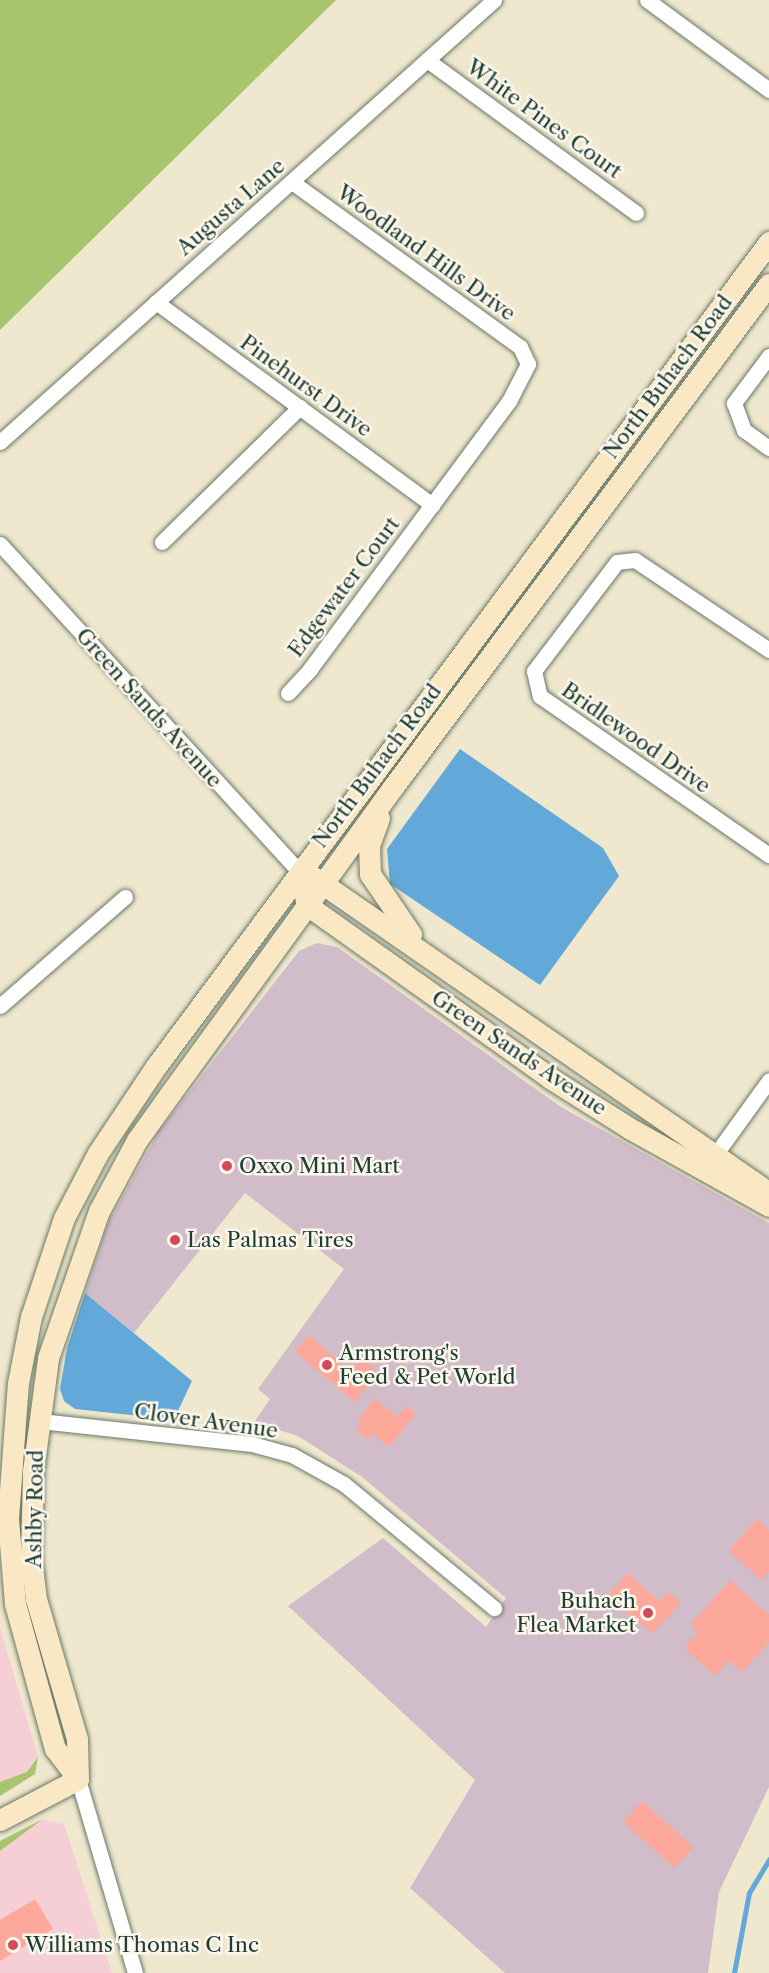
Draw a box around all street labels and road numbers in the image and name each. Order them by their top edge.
street label: White Pines Court [461,54,627,184]
street label: Augusta Lane [172,153,290,261]
street label: Woodland Hills Drive [332,180,520,326]
street label: North Buhach Road [598,290,738,464]
street label: Pinehurst Drive [235,330,377,442]
street label: Edgewater Court [283,512,405,662]
street label: Green Sands Avenue [71,623,227,793]
street label: Bridlewood Drive [557,677,715,799]
street label: North Buhach Road [307,679,447,853]
street label: Green Sands Avenue [426,985,612,1121]
street label: Clover Avenue [132,1398,280,1444]
street label: Ashby Road [21,1449,49,1569]

